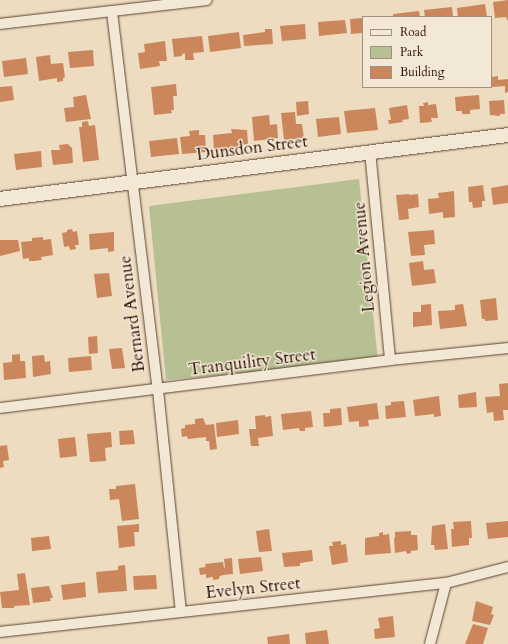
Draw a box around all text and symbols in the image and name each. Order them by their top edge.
legend [362,16,492,88]
text: Road [400,24,426,40]
text: Park [400,44,423,60]
text: Building [400,64,444,80]
street label: Dunsdon Street [195,131,309,165]
street label: Legion Avenue [349,201,379,313]
street label: Bernard Avenue [115,254,149,374]
street label: Tranquility Street [187,344,317,380]
street label: Evelyn Street [205,573,301,603]

